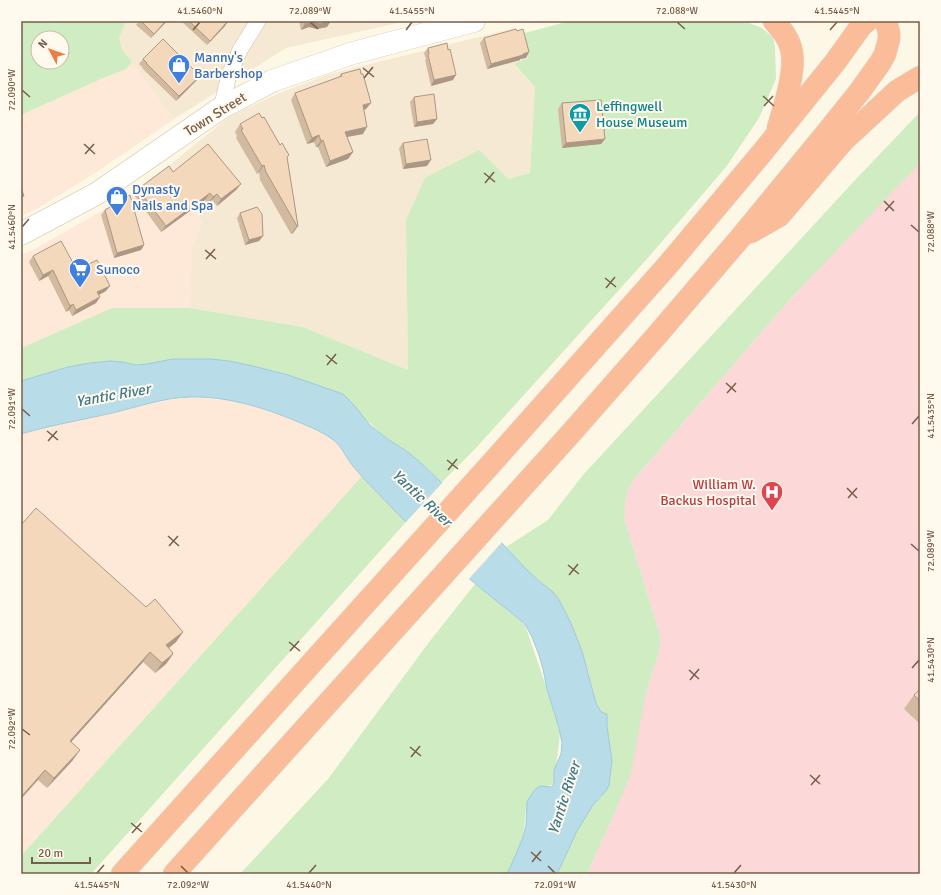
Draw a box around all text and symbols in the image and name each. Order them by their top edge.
text: 41.5460°N [177,5,223,17]
text: 72.089°W [289,5,331,17]
text: 41.5455°N [389,5,435,17]
text: 72.088°W [656,5,698,17]
text: 41.5445°N [814,5,860,17]
north arrow [30,30,70,70]
text: N [35,37,50,51]
place label: Manny's Barbershop [194,49,263,82]
shop icon: Manny's Barbershop [166,52,192,85]
text: 72.090°W [6,69,18,111]
street label: Town Street [181,89,250,140]
place label: Leffingwell House Museum [596,98,688,131]
museum icon: Leffingwell House Museum [567,101,593,134]
place label: Dynasty Nails and Spa [132,181,213,214]
shop icon: Dynasty Nails and Spa [104,184,130,217]
text: 41.5460°N [6,204,18,250]
text: 72.088°W [925,211,937,253]
supermarket icon: Sunoco [67,256,93,289]
place label: Sunoco [96,261,140,278]
water label: Yantic River [74,379,154,410]
text: 72.091°W [6,388,18,430]
text: 41.5435°N [925,393,937,439]
water label: Yantic River [388,466,457,532]
place label: William W. Backus Hospital [660,476,756,509]
hospital icon: William W. Backus Hospital [759,479,785,512]
text: 72.089°W [925,530,937,572]
text: 41.5430°N [925,637,937,683]
text: 72.092°W [6,708,18,750]
water label: Yantic River [544,757,585,836]
scale bar [32,839,90,865]
text: 20 m [38,846,63,861]
text: 41.5445°N [74,879,120,891]
text: 72.092°W [167,879,209,891]
text: 41.5440°N [286,879,332,891]
text: 72.091°W [534,879,576,891]
text: 41.5430°N [711,879,757,891]

